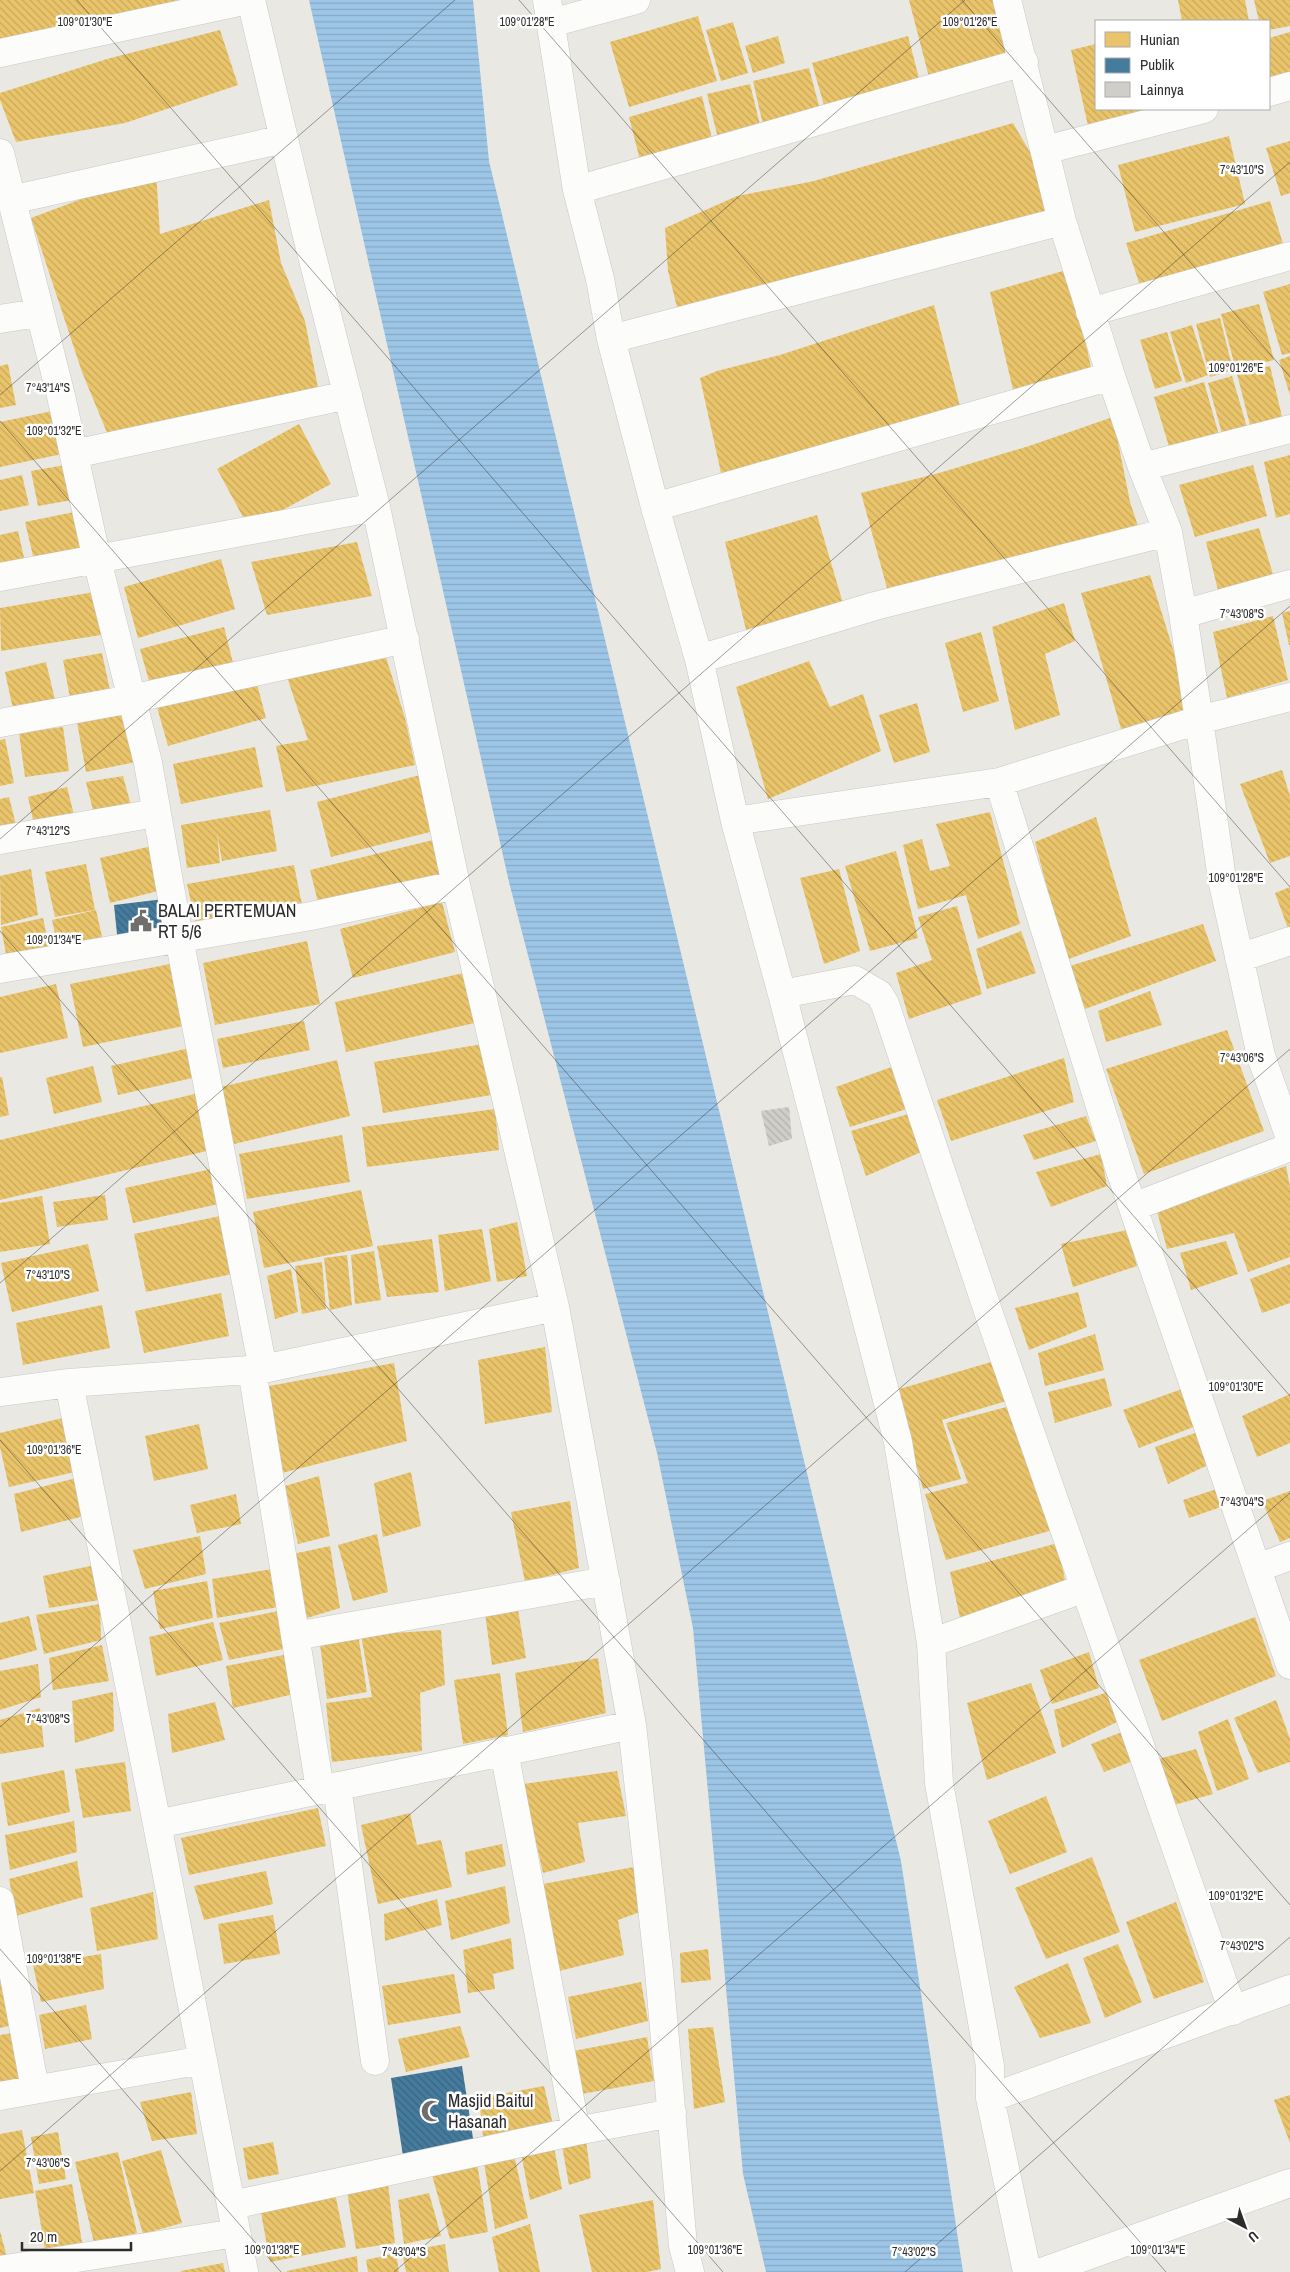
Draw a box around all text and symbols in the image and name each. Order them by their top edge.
text: 109°01'30"E [57,14,113,30]
text: 109°01'28"E [499,14,555,30]
text: 109°01'26"E [942,14,998,30]
legend [1095,20,1270,110]
text: Hunian [1140,29,1180,50]
text: Publik [1140,54,1175,75]
text: Lainnya [1140,79,1184,100]
text: 7°43'10"S [1220,162,1264,178]
text: 109°01'26"E [1208,360,1264,376]
text: 7°43'14"S [26,380,70,396]
text: 109°01'32"E [26,423,82,439]
text: 7°43'08"S [1220,606,1264,622]
text: 7°43'12"S [26,823,70,839]
text: 109°01'28"E [1208,870,1264,886]
place label: BALAI PERTEMUAN RT 5/6 [158,898,296,944]
public building icon: BALAI PERTEMUAN RT 5/6 [128,908,154,934]
text: 109°01'34"E [26,932,82,948]
text: 7°43'06"S [1220,1050,1264,1066]
text: 7°43'10"S [26,1267,70,1283]
text: 109°01'30"E [1208,1379,1264,1395]
text: 109°01'36"E [26,1442,82,1458]
text: 7°43'04"S [1220,1494,1264,1510]
text: 7°43'08"S [26,1711,70,1727]
text: 109°01'32"E [1208,1888,1264,1904]
text: 7°43'02"S [1220,1938,1264,1954]
text: 109°01'38"E [26,1951,82,1967]
place label: Masjid Baitul Hasanah [448,2088,533,2134]
mosque icon: Masjid Baitul Hasanah [419,2098,445,2124]
text: 7°43'06"S [26,2155,70,2171]
north arrow [1220,2202,1270,2252]
scale bar [22,2220,131,2252]
text: 20 m [30,2226,57,2247]
text: U [1244,2227,1263,2246]
text: 109°01'38"E [244,2242,300,2258]
text: 109°01'36"E [687,2242,743,2258]
text: 109°01'34"E [1130,2242,1186,2258]
text: 7°43'04"S [382,2244,426,2260]
text: 7°43'02"S [892,2244,936,2260]

